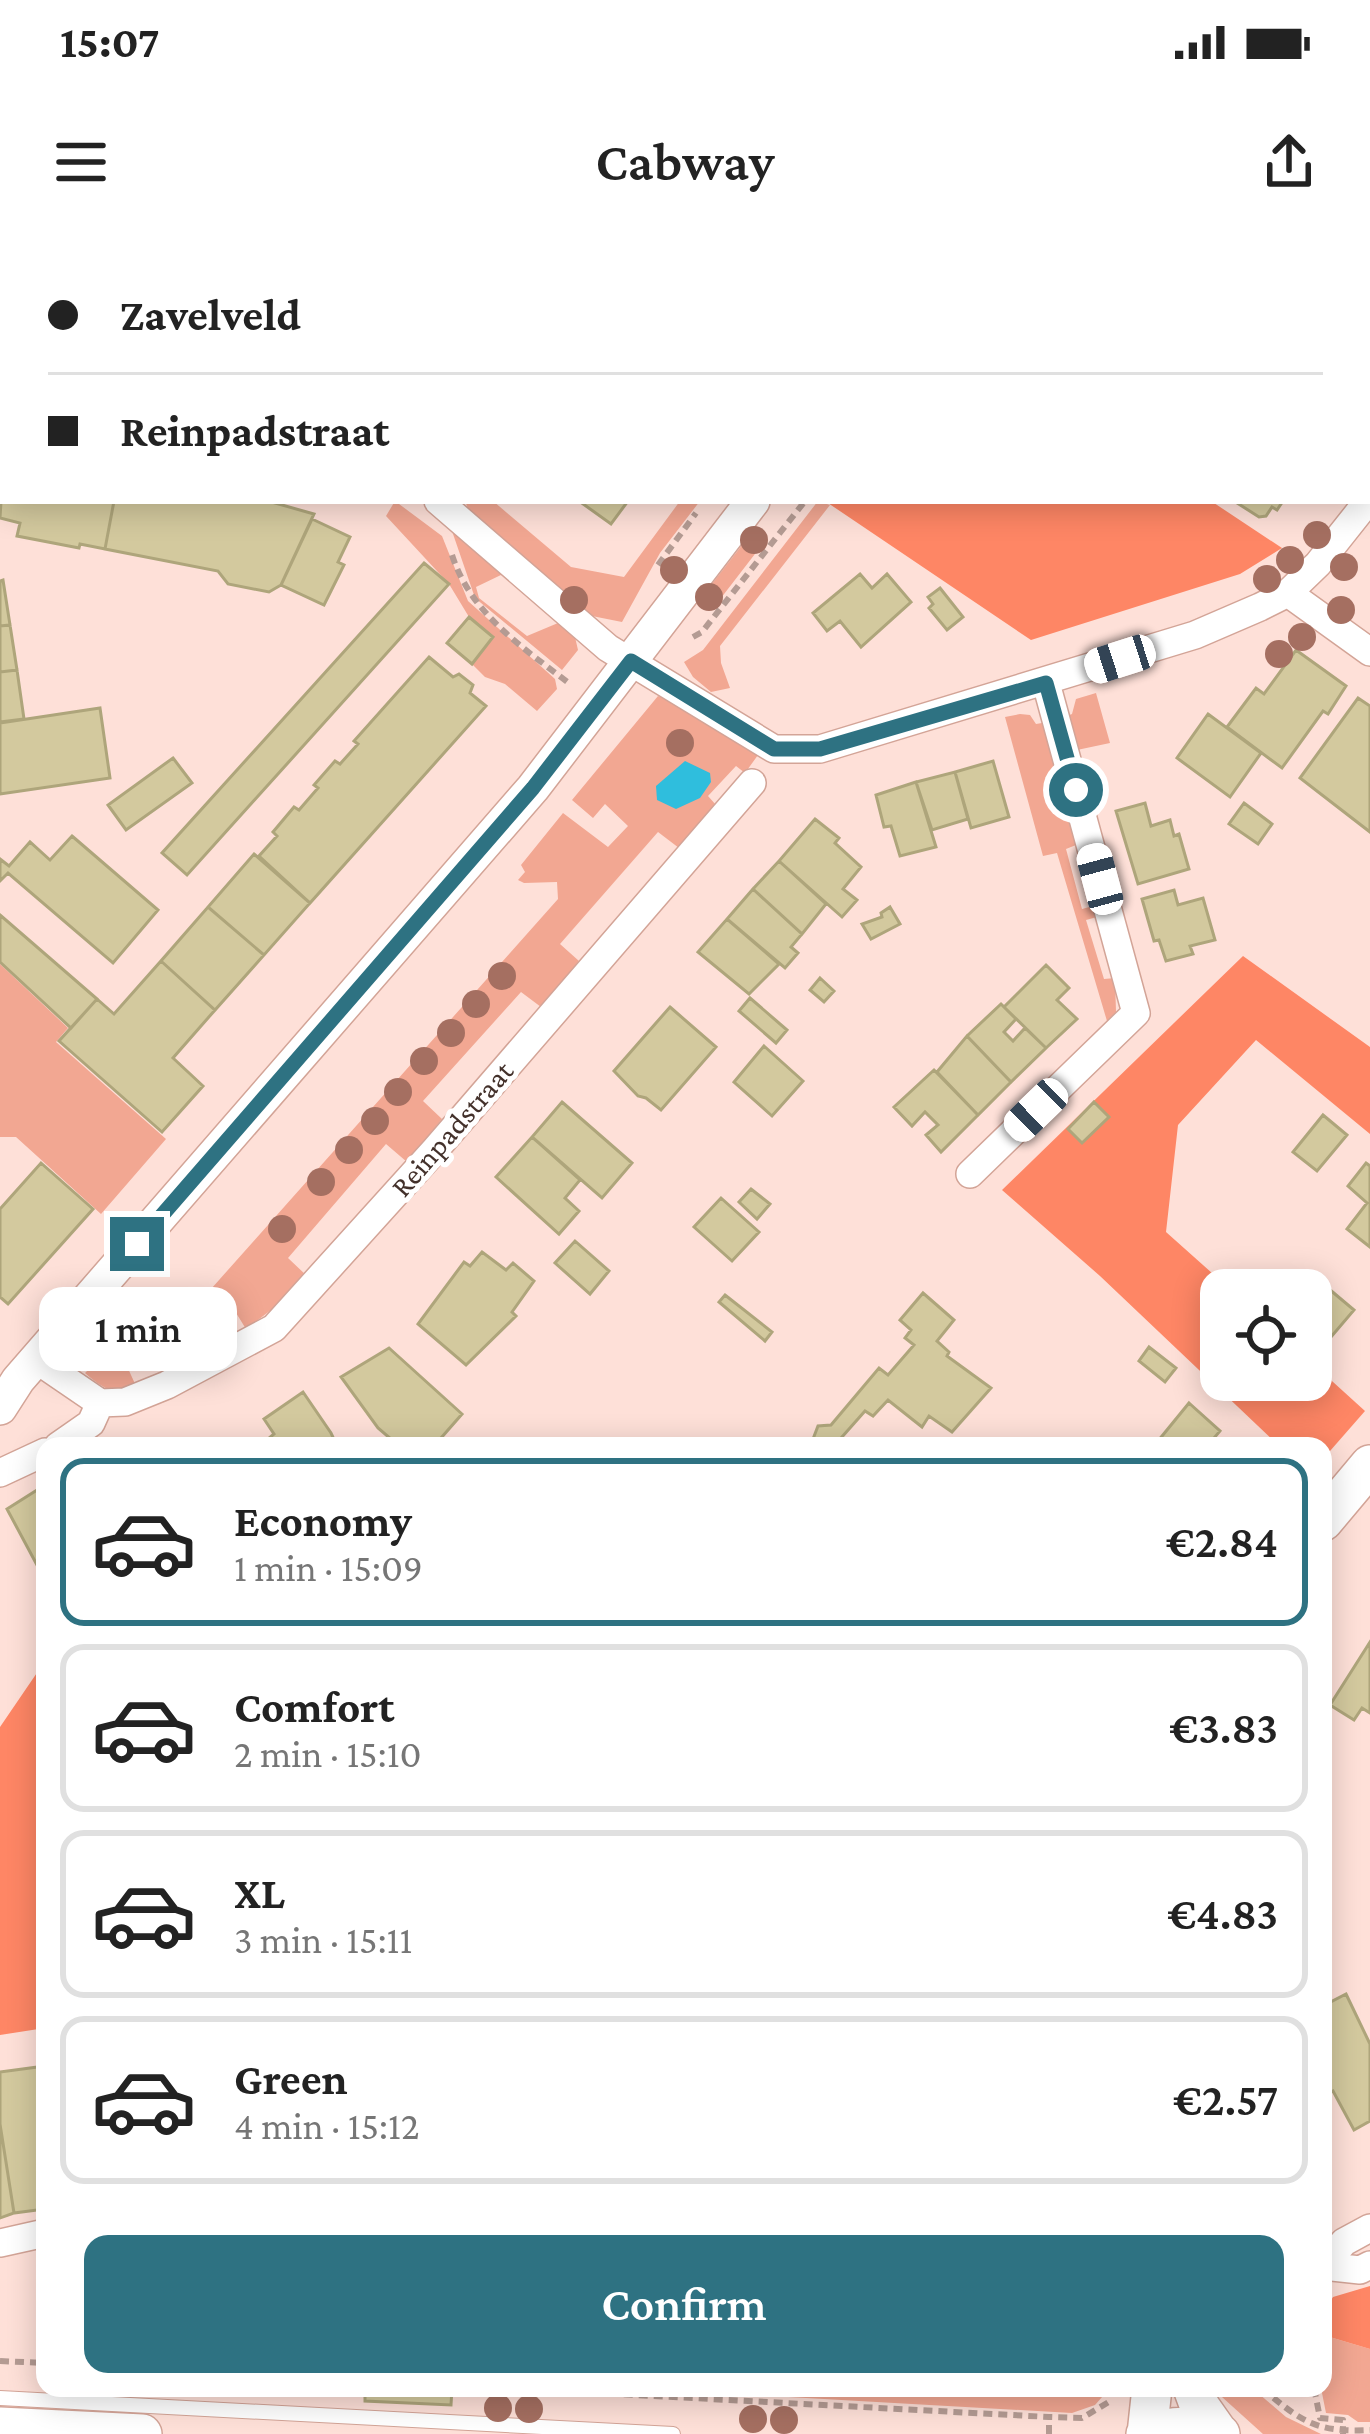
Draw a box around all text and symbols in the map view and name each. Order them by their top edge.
text: 15:07 [60,17,159,67]
icon: menu [48,129,114,195]
icon: share [1256,129,1322,195]
text: Cabway [596,132,774,192]
text: Zavelveld [120,290,301,340]
text: Reinpadstraat [120,406,390,456]
car [1080,631,1160,687]
route start [1049,763,1103,817]
car [1073,840,1127,918]
street label: Reinpadstraat [384,1054,521,1204]
car [998,1072,1074,1148]
route end [110,1217,164,1271]
map controls [1200,1269,1332,1401]
button: locate [1200,1269,1332,1401]
callout: 1 min [38,1286,236,1370]
text: 1 min [95,1307,181,1350]
icon: car [90,1488,198,1596]
text: Economy [234,1496,412,1546]
text: €2.84 [1166,1517,1278,1567]
text: 1 min · 15:09 [234,1546,423,1589]
icon: car [90,1674,198,1782]
text: Comfort [234,1682,395,1732]
text: €3.83 [1169,1703,1278,1753]
text: 2 min · 15:10 [234,1732,422,1775]
icon: car [90,1860,198,1968]
text: XL [234,1868,285,1918]
text: €4.83 [1167,1889,1278,1939]
text: 3 min · 15:11 [234,1918,412,1961]
icon: car [90,2046,198,2154]
text: Green [234,2054,348,2104]
text: €2.57 [1173,2075,1278,2125]
text: 4 min · 15:12 [234,2104,420,2147]
button: Confirm [84,2235,1284,2373]

